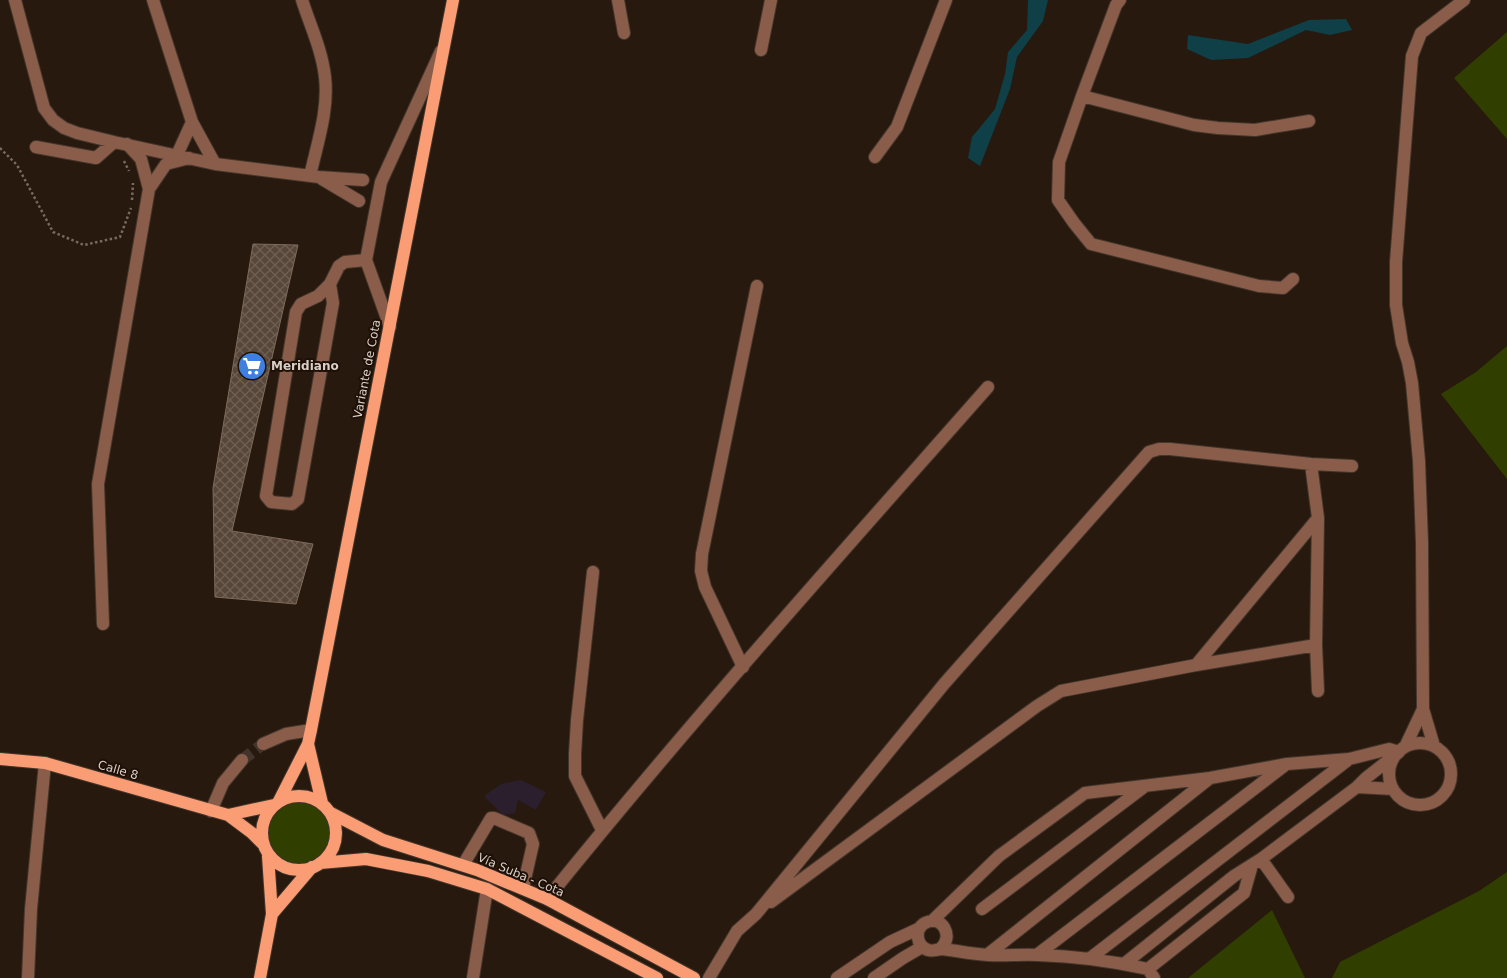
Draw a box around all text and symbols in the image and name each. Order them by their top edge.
street label: Variante de Cota [351,318,383,420]
supermarket icon: Meridiano [237,351,267,381]
place label: Meridiano [271,359,339,373]
street label: Calle 8 [96,758,140,782]
street label: Vía Suba - Cota [476,850,566,900]

